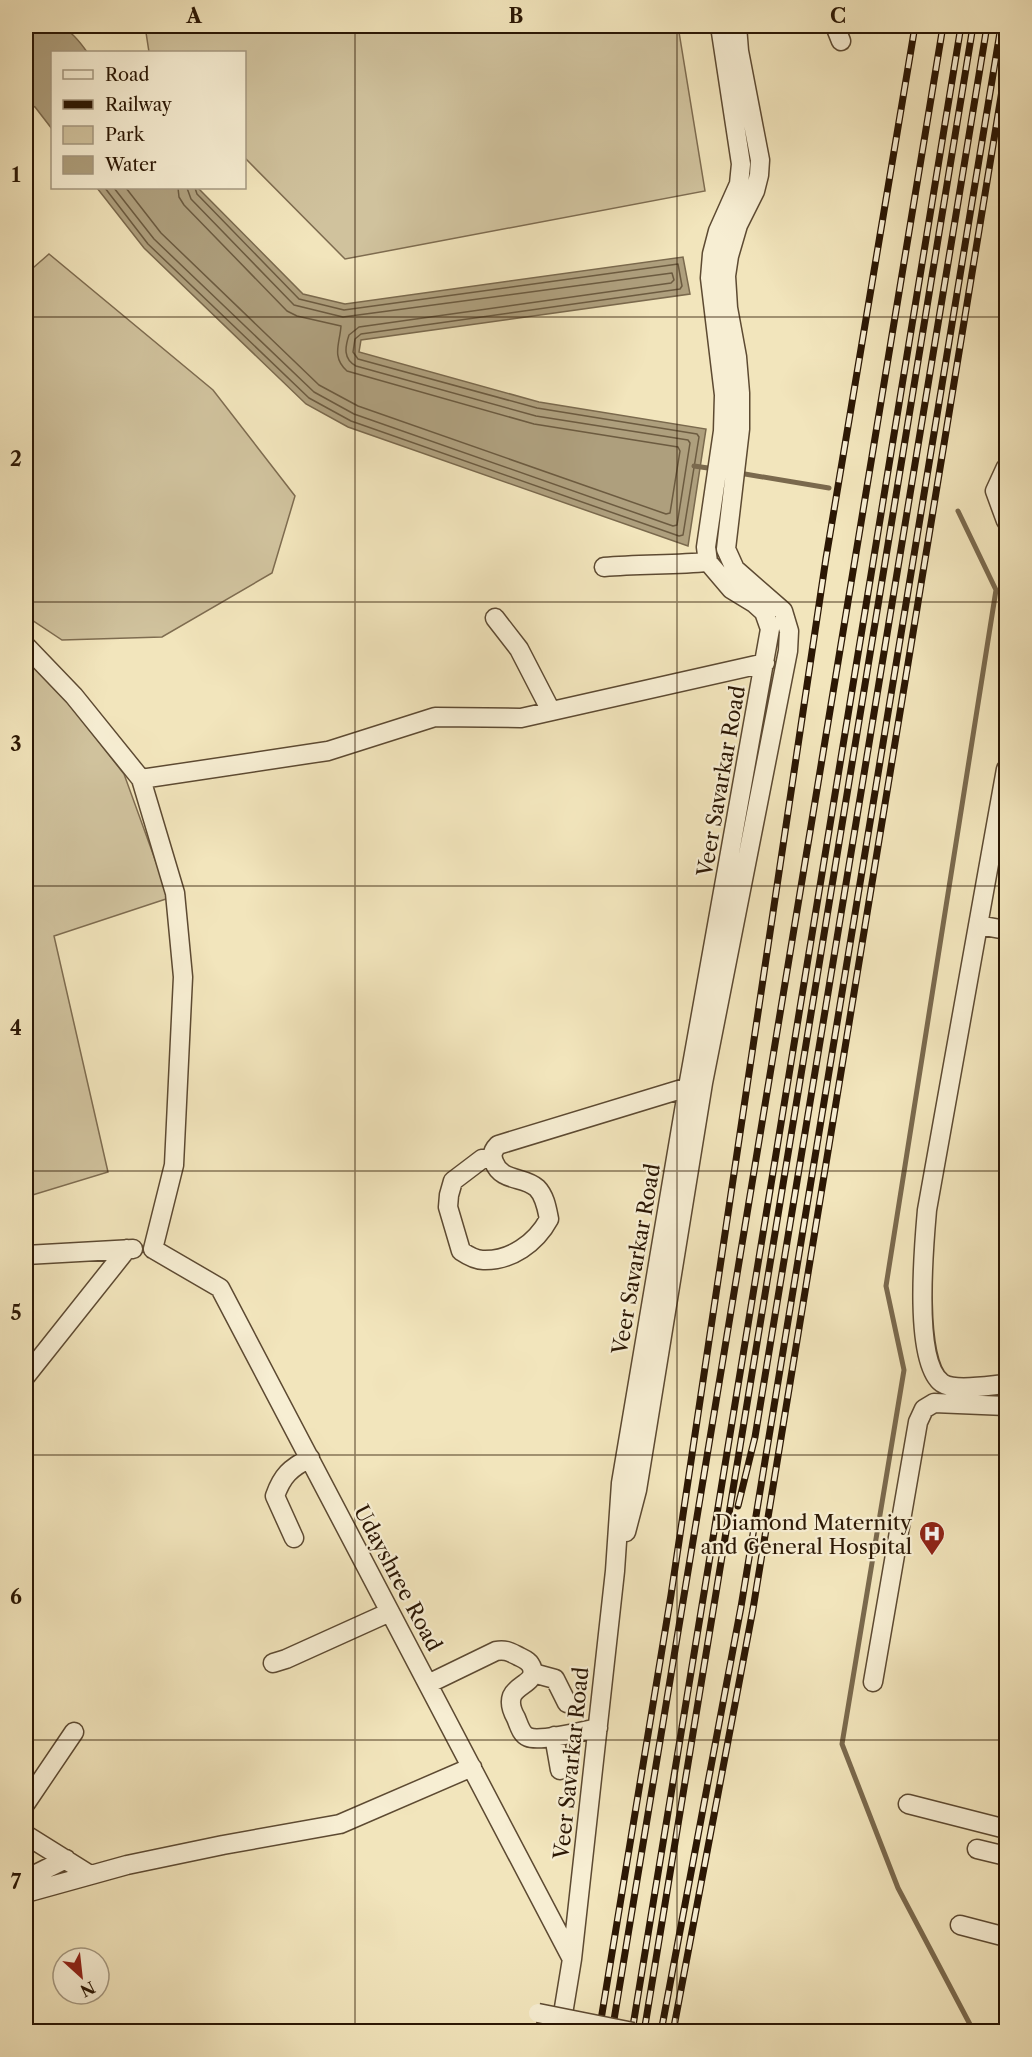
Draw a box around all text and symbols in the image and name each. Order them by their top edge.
text: A [185,4,202,28]
text: B [509,4,524,28]
text: C [830,4,846,28]
legend [51,51,246,189]
text: Road [105,64,150,86]
text: Railway [105,94,173,116]
text: Park [105,124,146,146]
text: Water [104,154,157,176]
text: 1 [12,163,21,187]
text: 2 [10,447,22,471]
street label: Veer Savarkar Road [692,683,750,879]
text: 3 [10,732,22,756]
text: 4 [10,1016,22,1040]
street label: Veer Savarkar Road [607,1161,665,1357]
text: 5 [10,1301,22,1325]
street label: Udayshree Road [349,1501,447,1656]
place label: Diamond Maternity and General Hospital [701,1510,912,1559]
hospital icon: Diamond Maternity and General Hospital [917,1519,947,1557]
text: 6 [10,1585,22,1609]
street label: Veer Savarkar Road [548,1665,594,1861]
text: 7 [11,1870,22,1894]
north arrow [51,1946,111,2006]
text: N [77,1977,99,2001]

